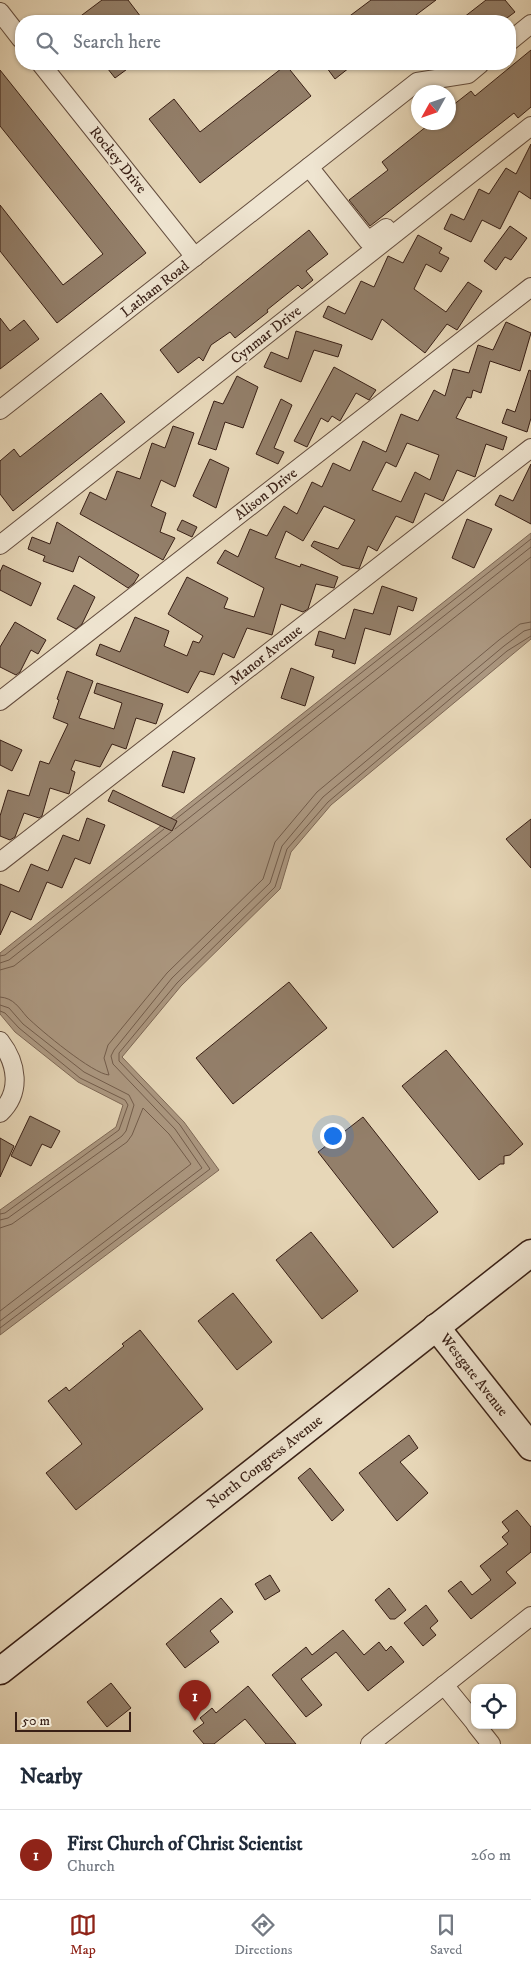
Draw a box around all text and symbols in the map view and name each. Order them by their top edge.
search box [15,15,516,70]
icon: search [33,29,61,57]
text: Search here [73,31,161,54]
north arrow [411,85,456,130]
street label: Rockey Drive [85,123,151,197]
street label: Latham Road [117,256,193,322]
street label: Cynmar Drive [227,301,305,369]
street label: Alison Drive [231,464,301,524]
street label: Manor Avenue [226,621,306,689]
your location [320,1123,346,1149]
street label: Westgate Avenue [435,1329,512,1420]
street label: North Congress Avenue [203,1411,327,1513]
pin: 1 [179,1680,211,1721]
map controls [471,1684,516,1729]
button: locate [471,1684,516,1729]
scale bar [15,1709,131,1732]
text: 50 m [22,1712,50,1730]
text: Nearby [20,1764,82,1790]
text: First Church of Christ Scientist [67,1833,303,1856]
text: 1 [33,1845,39,1865]
text: 260 m [471,1845,511,1865]
text: Church [67,1856,115,1876]
tab: Map [69,1911,97,1959]
tab: Directions [234,1911,292,1959]
tab: Saved [430,1911,462,1959]

